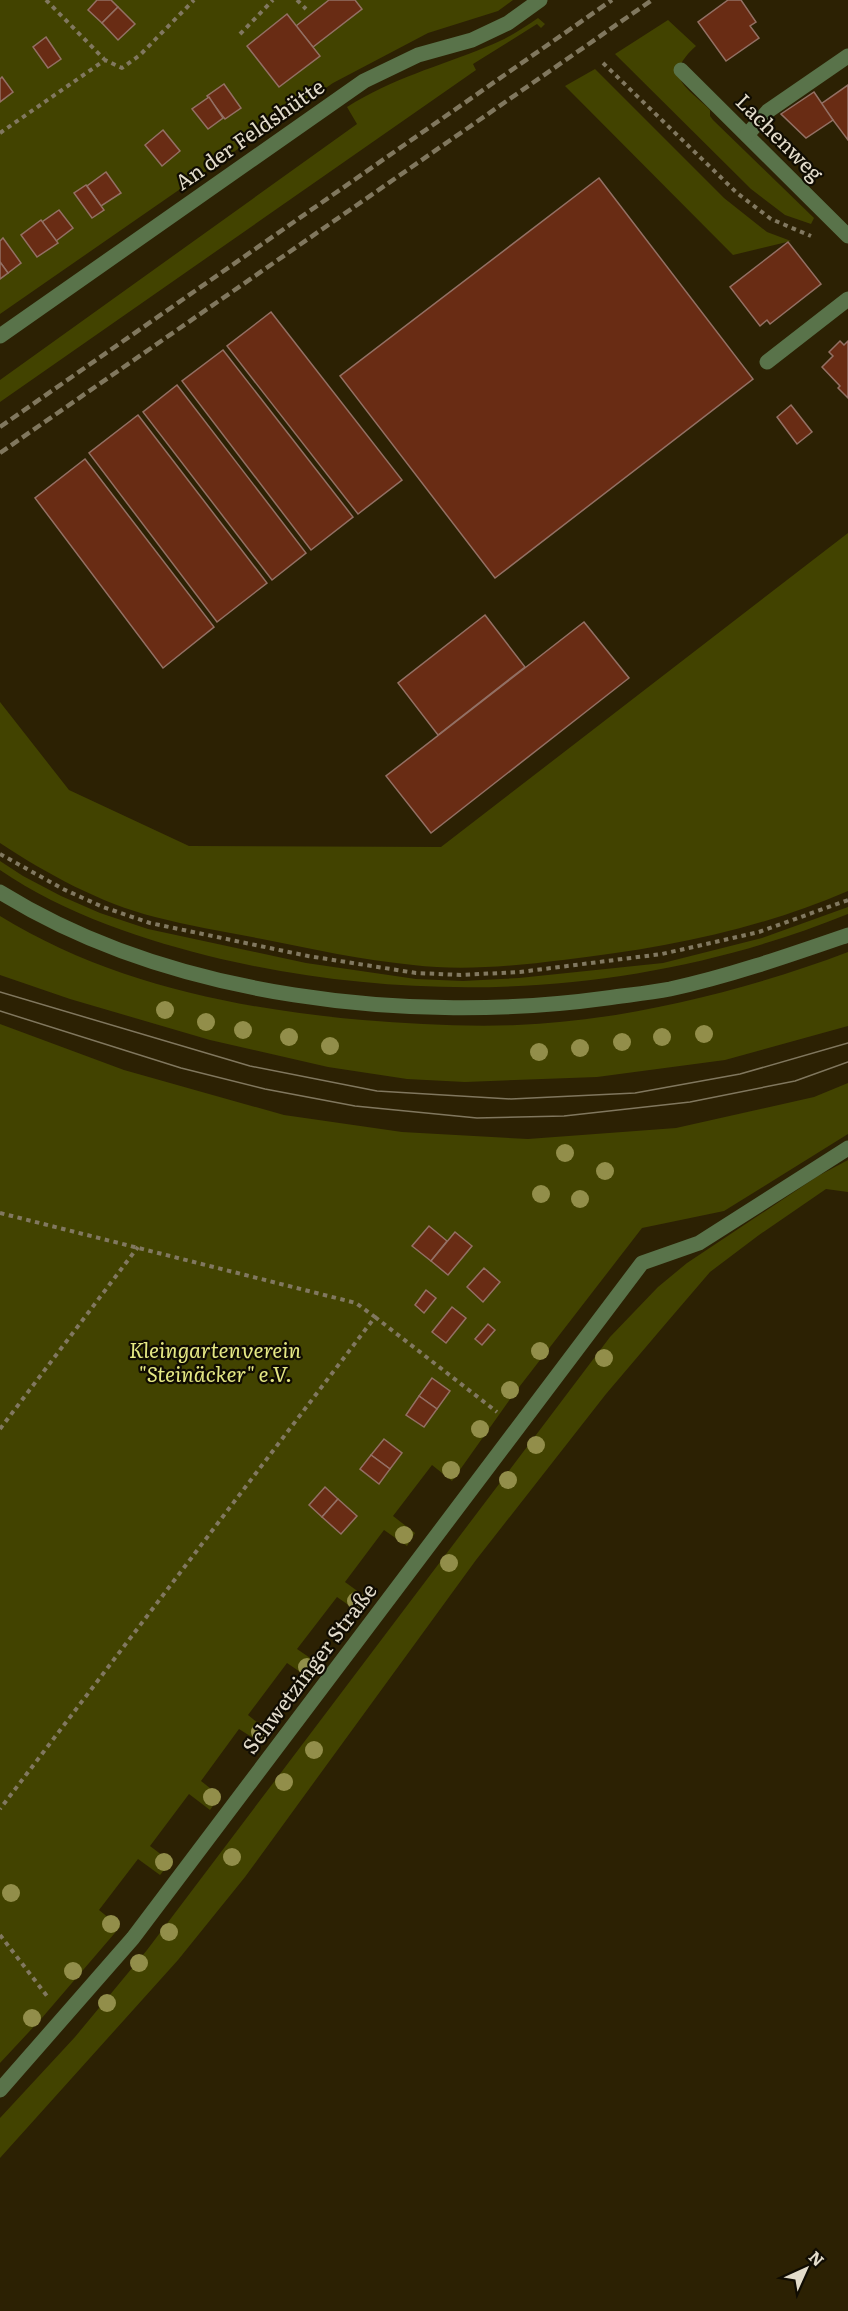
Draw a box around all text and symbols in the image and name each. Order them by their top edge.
street label: An der Feldshütte [167,70,330,196]
street label: Lachenweg [730,85,832,187]
park label: Kleingartenverein "Steinäcker" e.V. [129,1333,302,1388]
street label: Schwetzinger Straße [233,1576,383,1759]
north arrow [776,2239,836,2299]
text: N [804,2244,831,2271]

